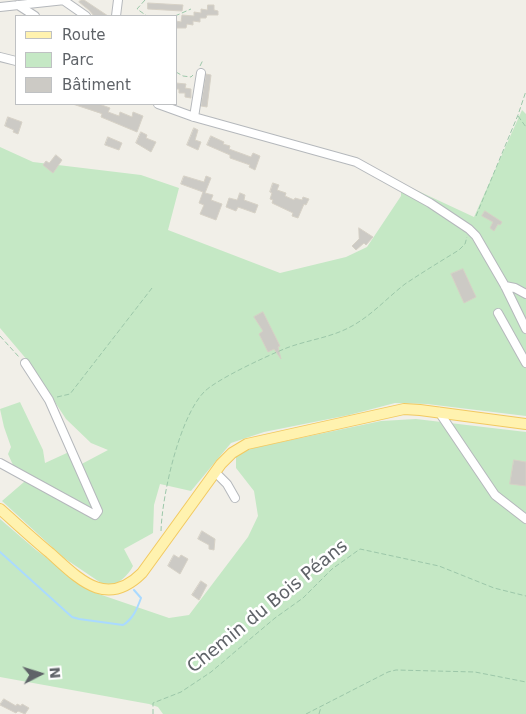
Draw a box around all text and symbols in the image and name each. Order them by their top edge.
legend [15,15,178,105]
text: Route [62,26,106,44]
text: Parc [62,51,94,69]
text: Bâtiment [62,76,131,94]
street label: Chemin du Bois Péans [184,536,352,678]
north arrow [15,649,65,699]
text: N [46,666,63,679]

